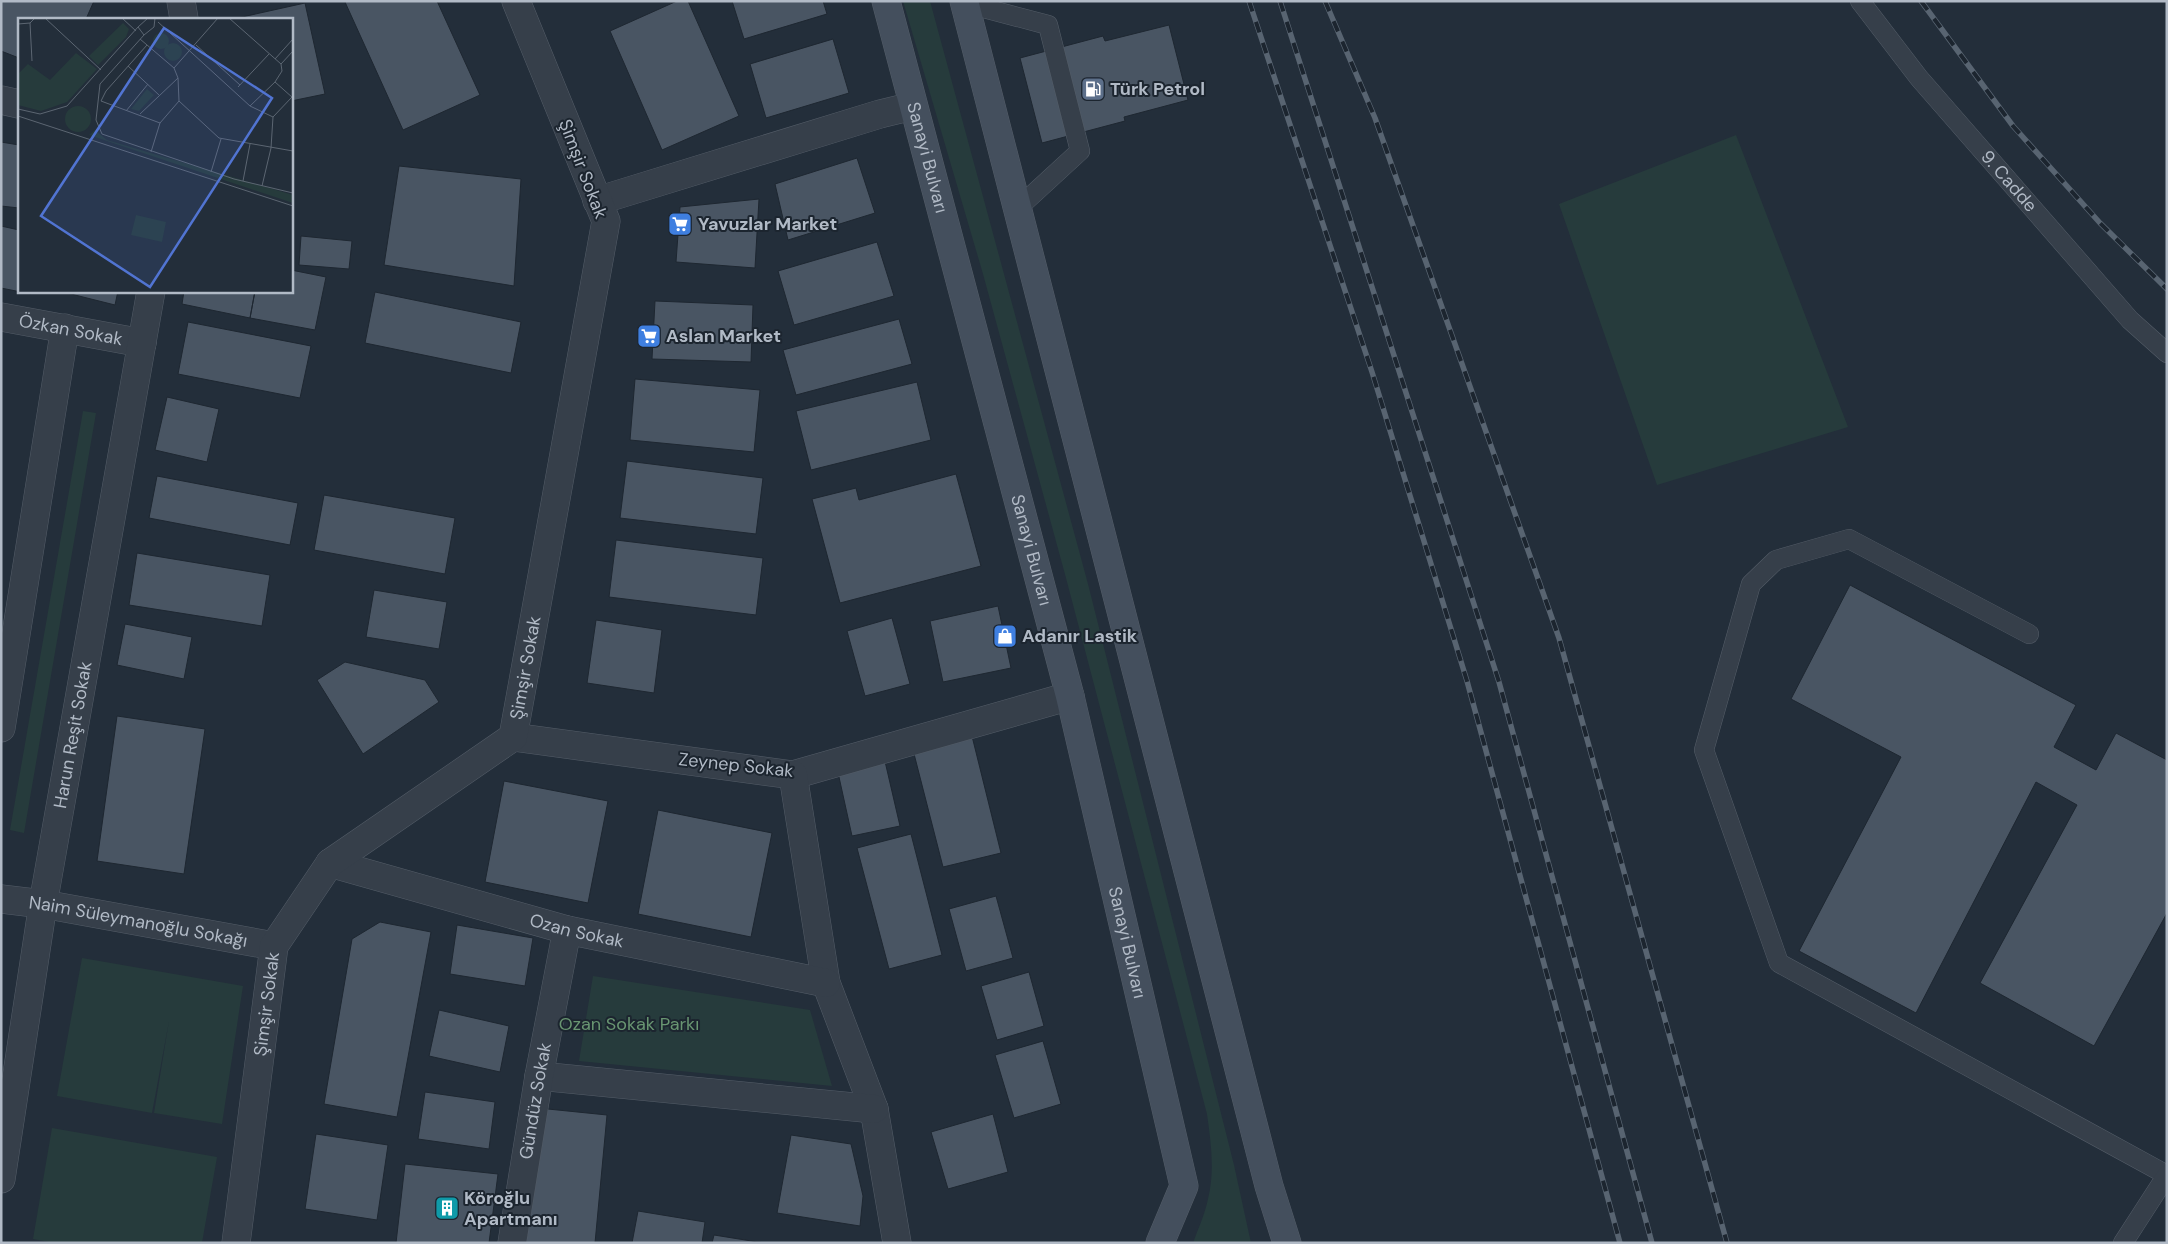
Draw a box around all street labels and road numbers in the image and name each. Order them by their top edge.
street label: Sanayi Bulvarı [901,99,954,216]
street label: Şimşir Sokak [553,116,613,222]
street label: 9. Cadde [1975,145,2043,217]
street label: Özkan Sokak [17,309,125,351]
street label: Sanayi Bulvarı [1005,492,1058,608]
street label: Şimşir Sokak [504,614,547,721]
street label: Harun Reşit Sokak [48,659,98,810]
street label: Zeynep Sokak [677,747,795,783]
street label: Sanayi Bulvarı [1103,884,1152,1001]
street label: Naim Süleymanoğlu Sokağı [27,890,249,953]
street label: Ozan Sokak [527,908,626,953]
street label: Şimşir Sokak [248,951,285,1057]
street label: Gündüz Sokak [514,1041,557,1161]

